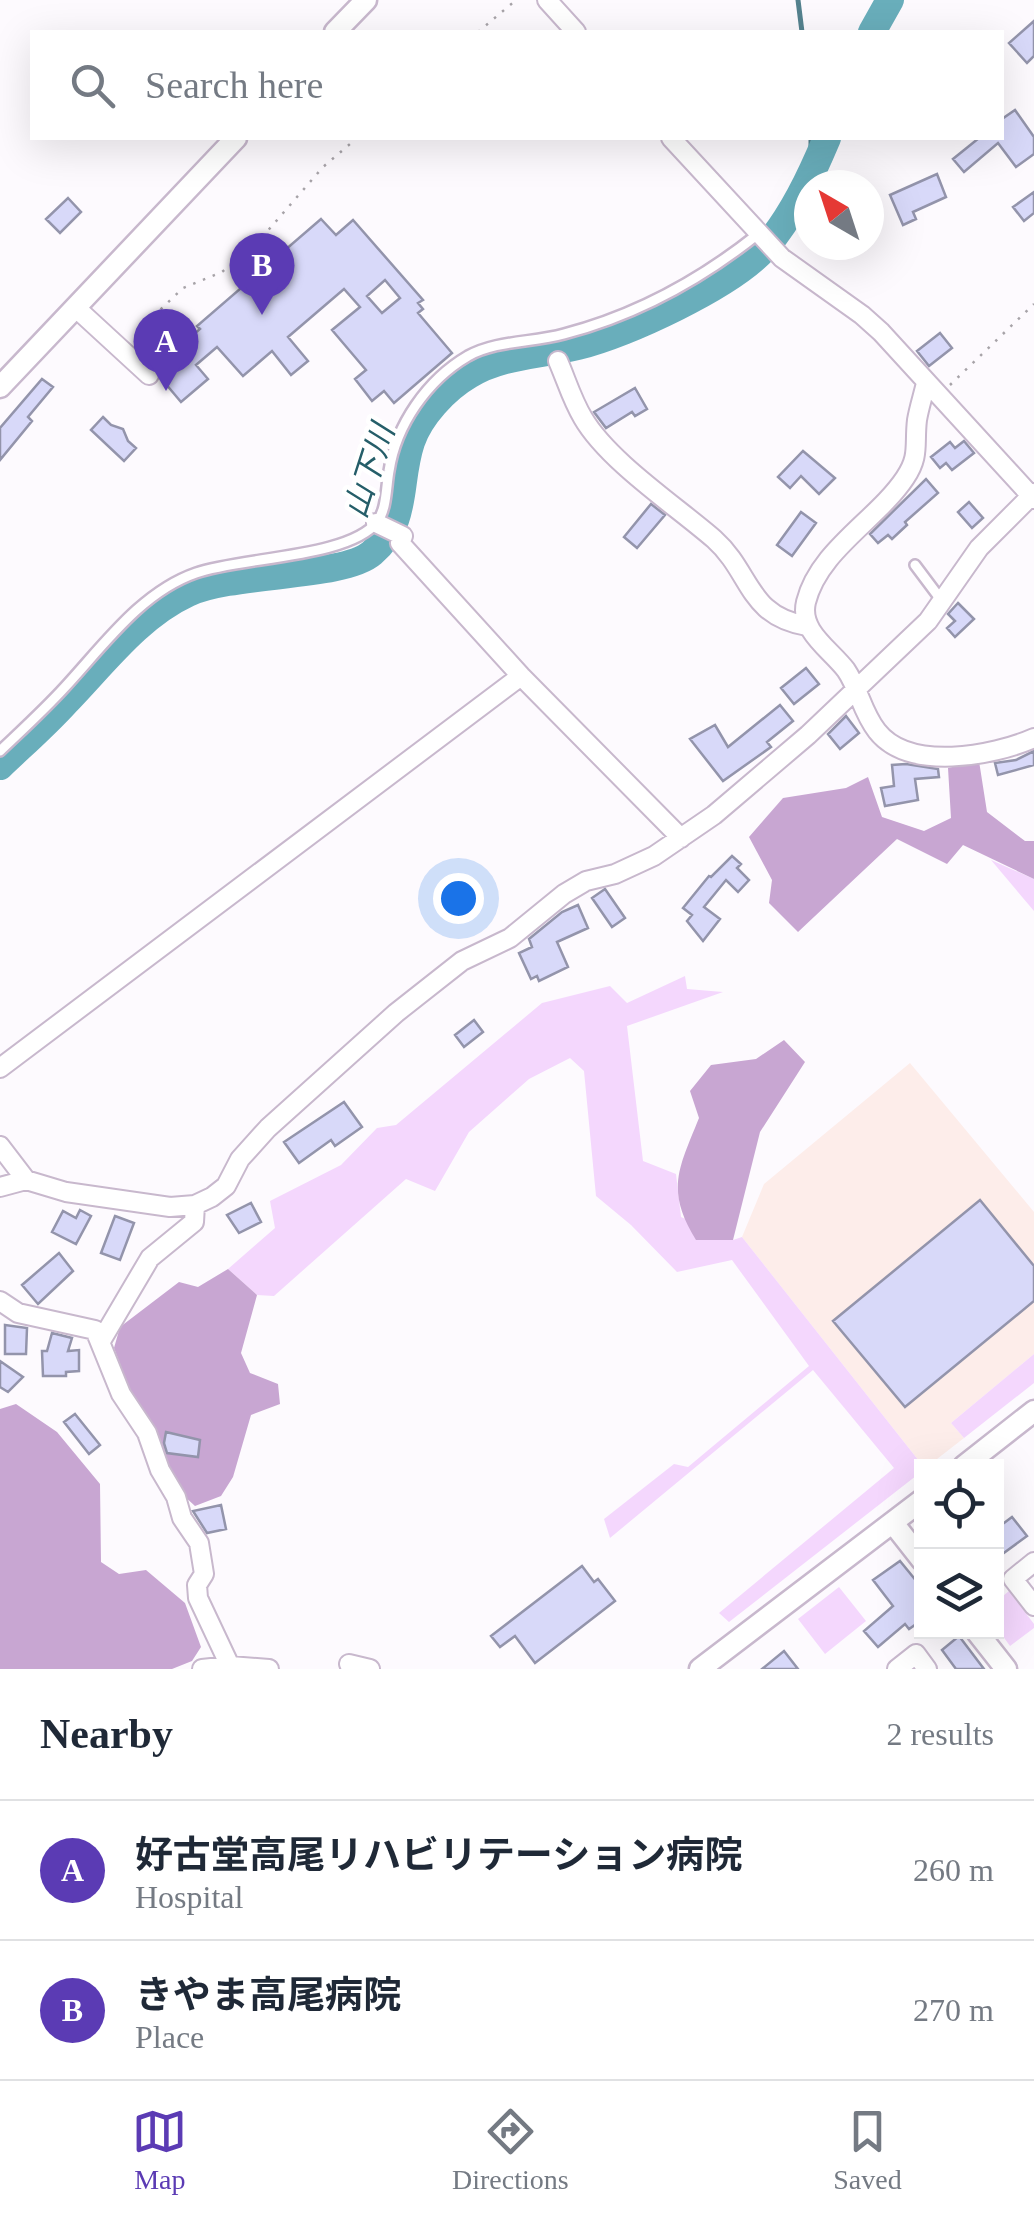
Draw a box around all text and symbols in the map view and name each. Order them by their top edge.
search box [30,30,1004,140]
icon: search [65,58,120,113]
text: Search here [145,64,323,106]
north arrow [794,170,884,260]
pin: B [230,232,294,315]
pin: A [134,308,198,391]
water label: 山下川 [337,417,402,522]
your location [433,873,484,924]
map controls [914,1459,1004,1639]
button: locate [914,1459,1004,1549]
button: layers [914,1549,1004,1639]
text: Nearby [40,1711,173,1757]
text: 2 results [886,1716,994,1752]
text: 好古堂高尾リハビリテーション病院 [135,1834,742,1876]
text: A [61,1852,84,1888]
text: 260 m [913,1852,994,1888]
text: Hospital [135,1879,243,1915]
text: きやま高尾病院 [135,1974,401,2016]
text: B [62,1992,83,2028]
text: 270 m [913,1992,994,2028]
text: Place [135,2019,204,2055]
tab: Map [132,2104,187,2196]
tab: Directions [452,2104,569,2196]
tab: Saved [833,2104,902,2196]

